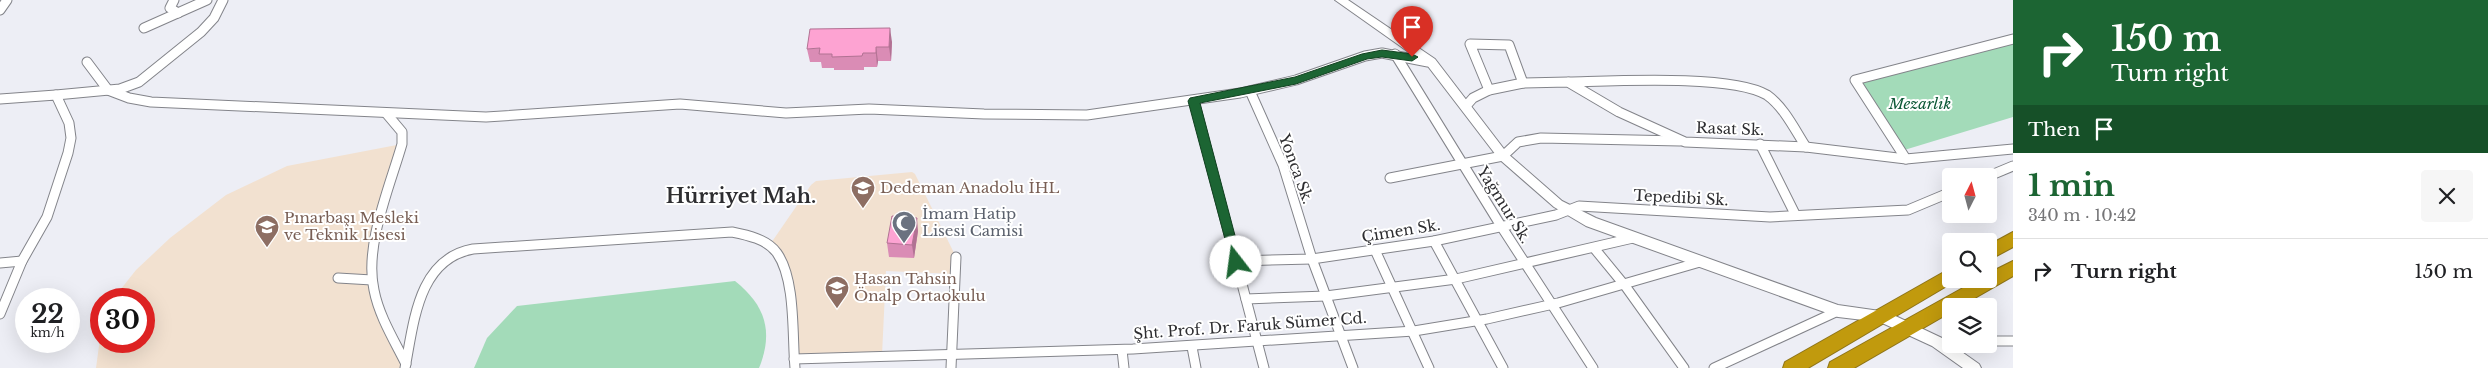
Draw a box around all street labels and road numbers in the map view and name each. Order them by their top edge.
street label: Rasat Sk. [1696,118,1764,139]
street label: Yonca Sk. [1275,130,1318,206]
street label: Yağmur Sk. [1473,162,1536,247]
street label: Tepedibi Sk. [1633,186,1729,209]
street label: Çimen Sk. [1360,215,1442,246]
street label: Şht. Prof. Dr. Faruk Sümer Cd. [1133,308,1367,343]

